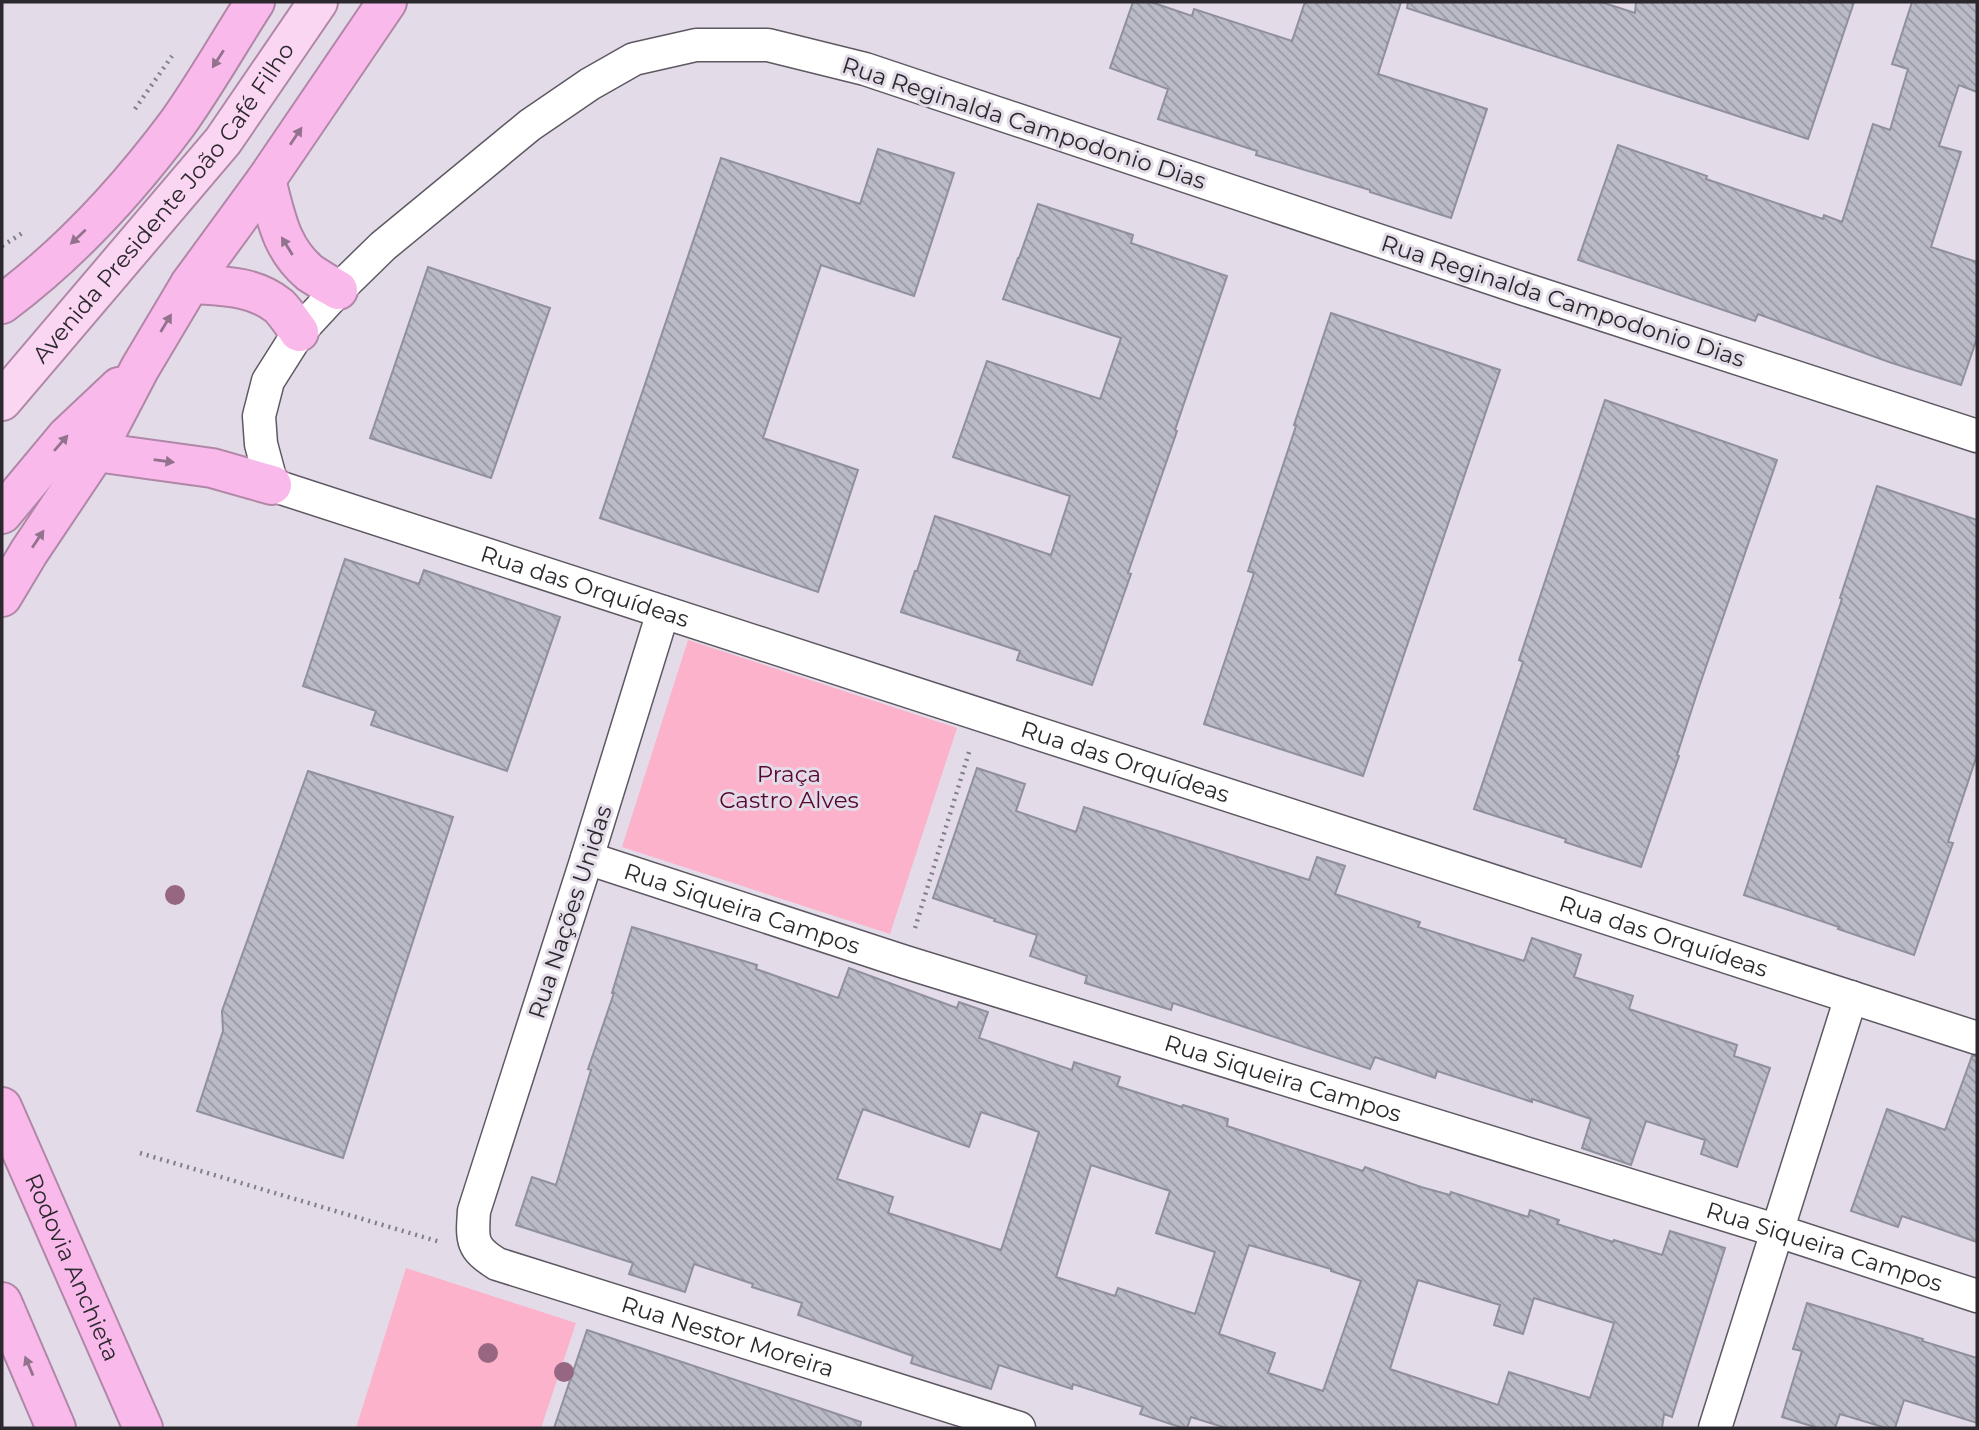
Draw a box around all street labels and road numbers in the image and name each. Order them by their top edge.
street label: Avenida Presidente João Café Filho [27,37,300,369]
street label: Rua Reginalda Campodonio Dias [839,51,1209,195]
street label: Rua Reginalda Campodonio Dias [1378,229,1748,373]
street label: Rua das Orquídeas [477,540,693,633]
street label: Rua das Orquídeas [1017,715,1233,809]
street label: Rua Nações Unidas [522,802,618,1022]
street label: Rua Siqueira Campos [620,857,863,960]
street label: Rua das Orquídeas [1556,889,1771,983]
street label: Rua Siqueira Campos [1161,1029,1405,1128]
street label: Rodovia Anchieta [19,1169,126,1365]
street label: Rua Siqueira Campos [1703,1196,1946,1298]
street label: Rua Nestor Moreira [618,1290,838,1383]

